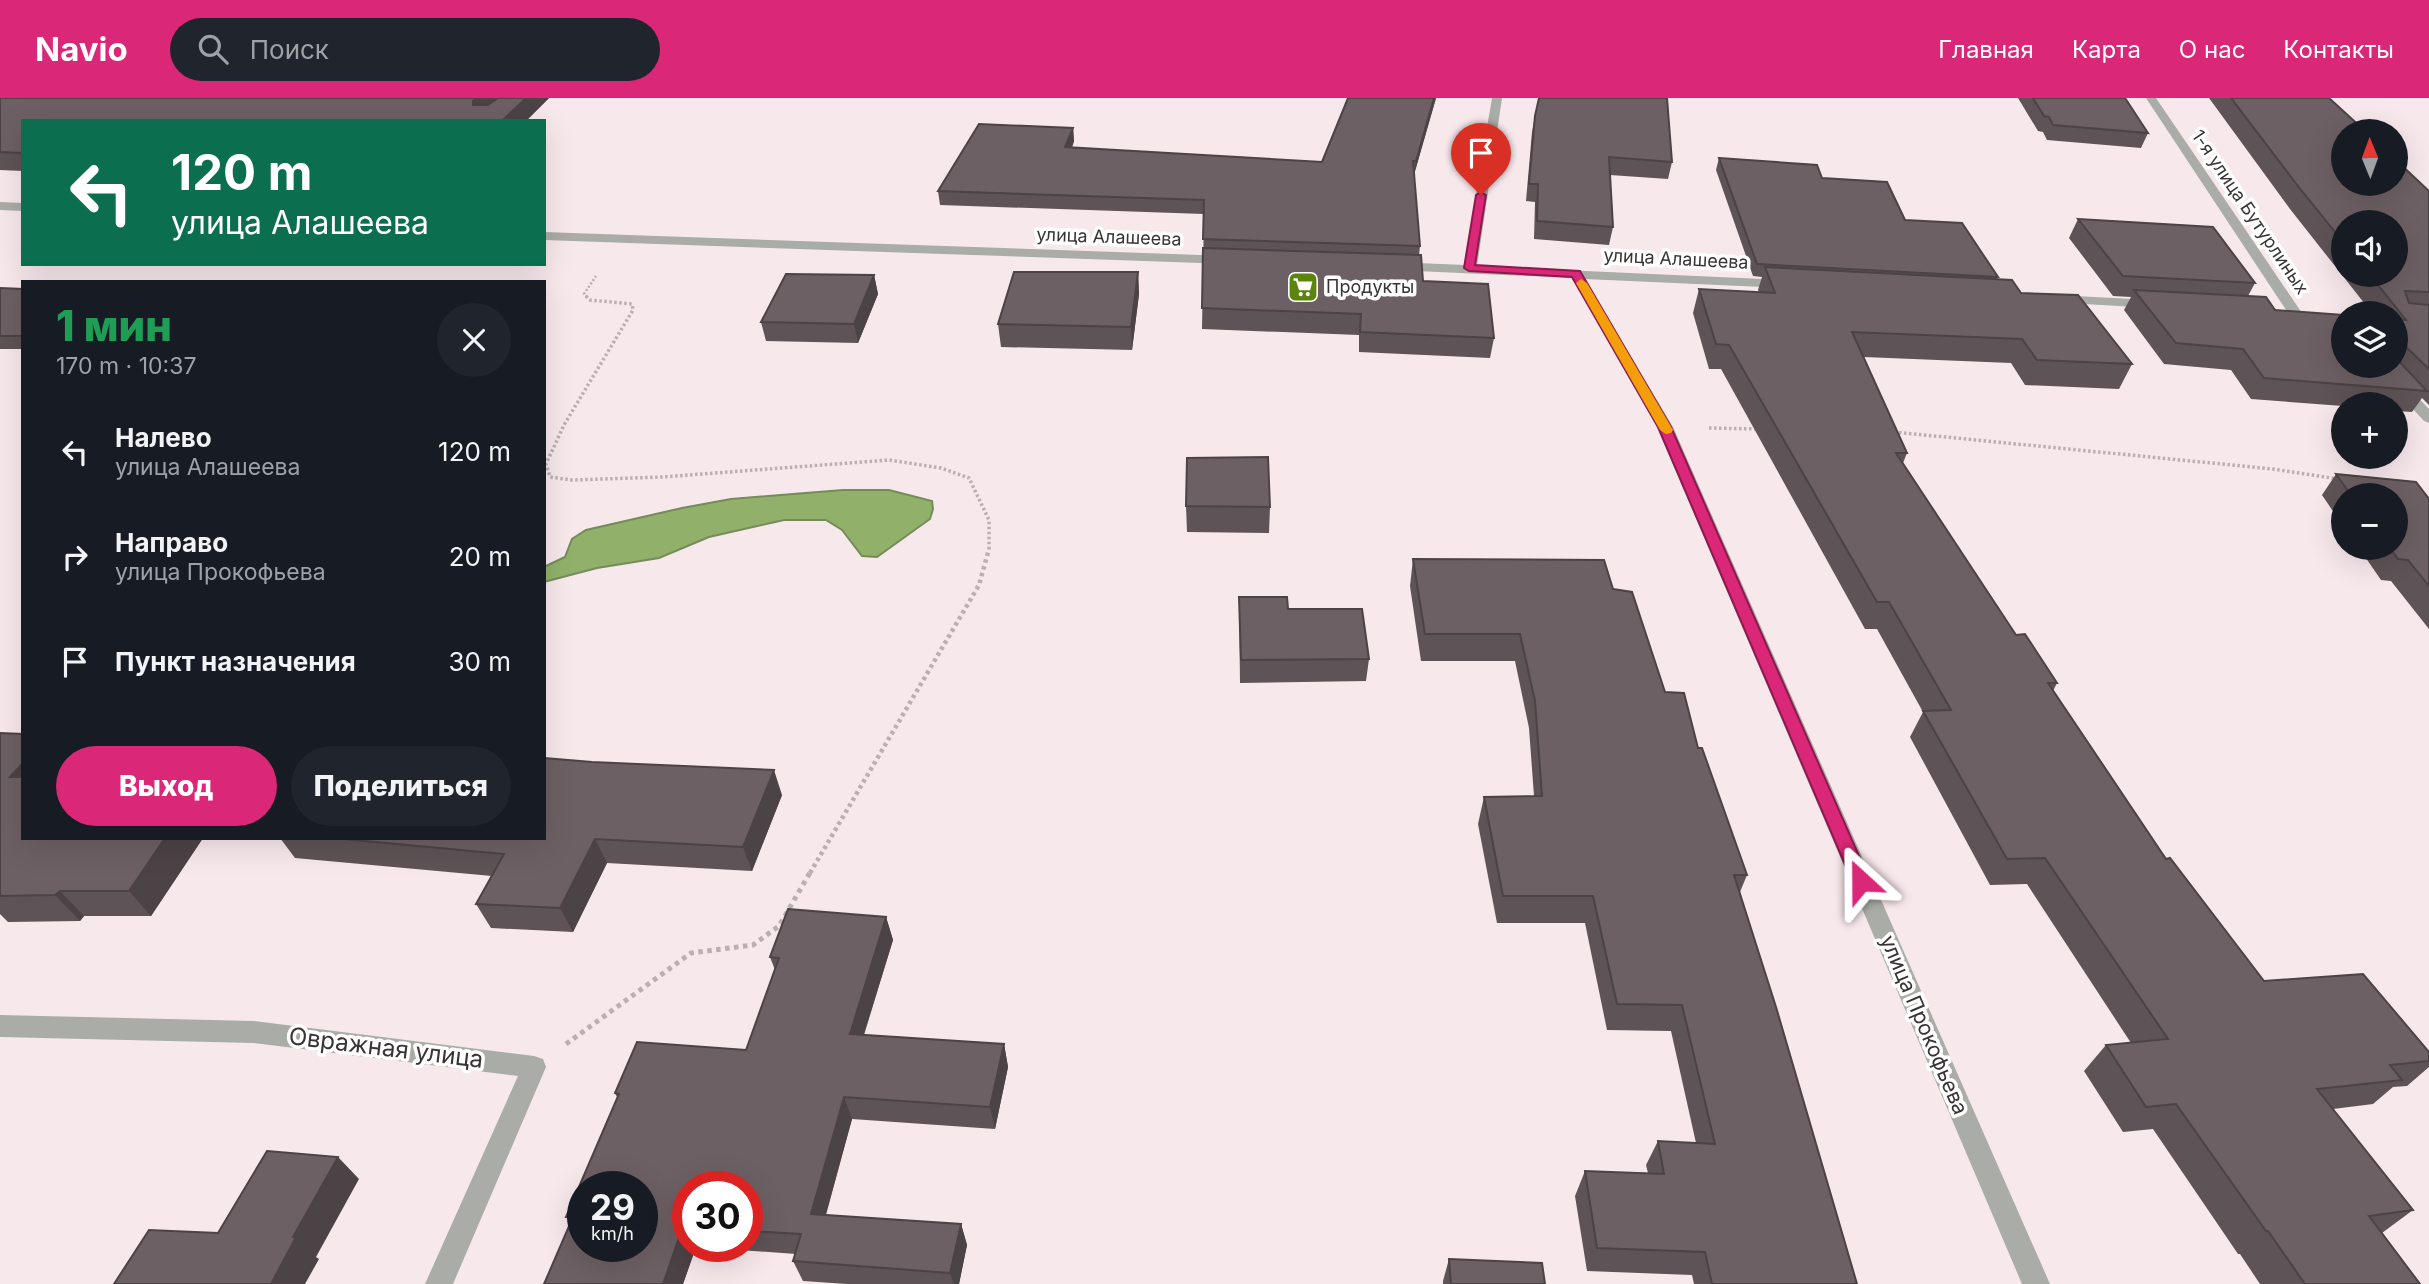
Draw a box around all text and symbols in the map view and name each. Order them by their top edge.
search box [170,18,660,81]
text: Navio [35,29,128,69]
icon: search [194,30,232,68]
text: Поиск [250,34,329,65]
text: Главная [1938,35,2034,64]
text: Карта [2072,35,2141,64]
text: О нас [2179,35,2245,64]
text: Контакты [2283,35,2394,64]
north arrow [2331,119,2408,196]
map controls [2331,119,2408,560]
pin [1451,123,1511,195]
street label: 1-я улица Бутурлиных [2188,126,2313,298]
icon: arrive [1462,134,1500,172]
text: 120 m [171,143,312,202]
icon: left [56,147,147,238]
text: улица Алашеева [171,203,429,242]
button: sound [2331,210,2408,287]
street label: улица Алашеева [1036,223,1182,250]
street label: улица Алашеева [1603,244,1749,273]
supermarket icon: Продукты [1286,270,1320,304]
place label: Продукты [1326,276,1414,297]
text: 1 мин [56,300,172,351]
button: layers [2331,301,2408,378]
button: close [437,303,511,377]
text: 170 m · 10:37 [56,352,196,380]
button: + [2331,392,2408,469]
text: Налево [115,422,212,453]
icon: left [56,433,94,471]
text: 120 m [438,436,511,467]
text: улица Алашеева [115,453,300,481]
button: − [2331,483,2408,560]
text: Направо [115,527,228,558]
icon: right [56,538,94,576]
text: 20 m [449,541,511,572]
text: улица Прокофьева [115,558,326,586]
icon: arrive [56,643,94,681]
text: Пункт назначения [115,646,356,677]
text: 30 m [448,646,511,677]
button: Выход [56,746,277,826]
button: Поделиться [291,746,511,826]
position arrow [1824,844,1898,918]
street label: улица Прокофьева [1875,931,1974,1118]
street label: Овражная улица [287,1021,485,1074]
speed limit sign: 30 [672,1171,763,1262]
text: 29 [590,1186,635,1228]
text: km/h [591,1223,634,1244]

